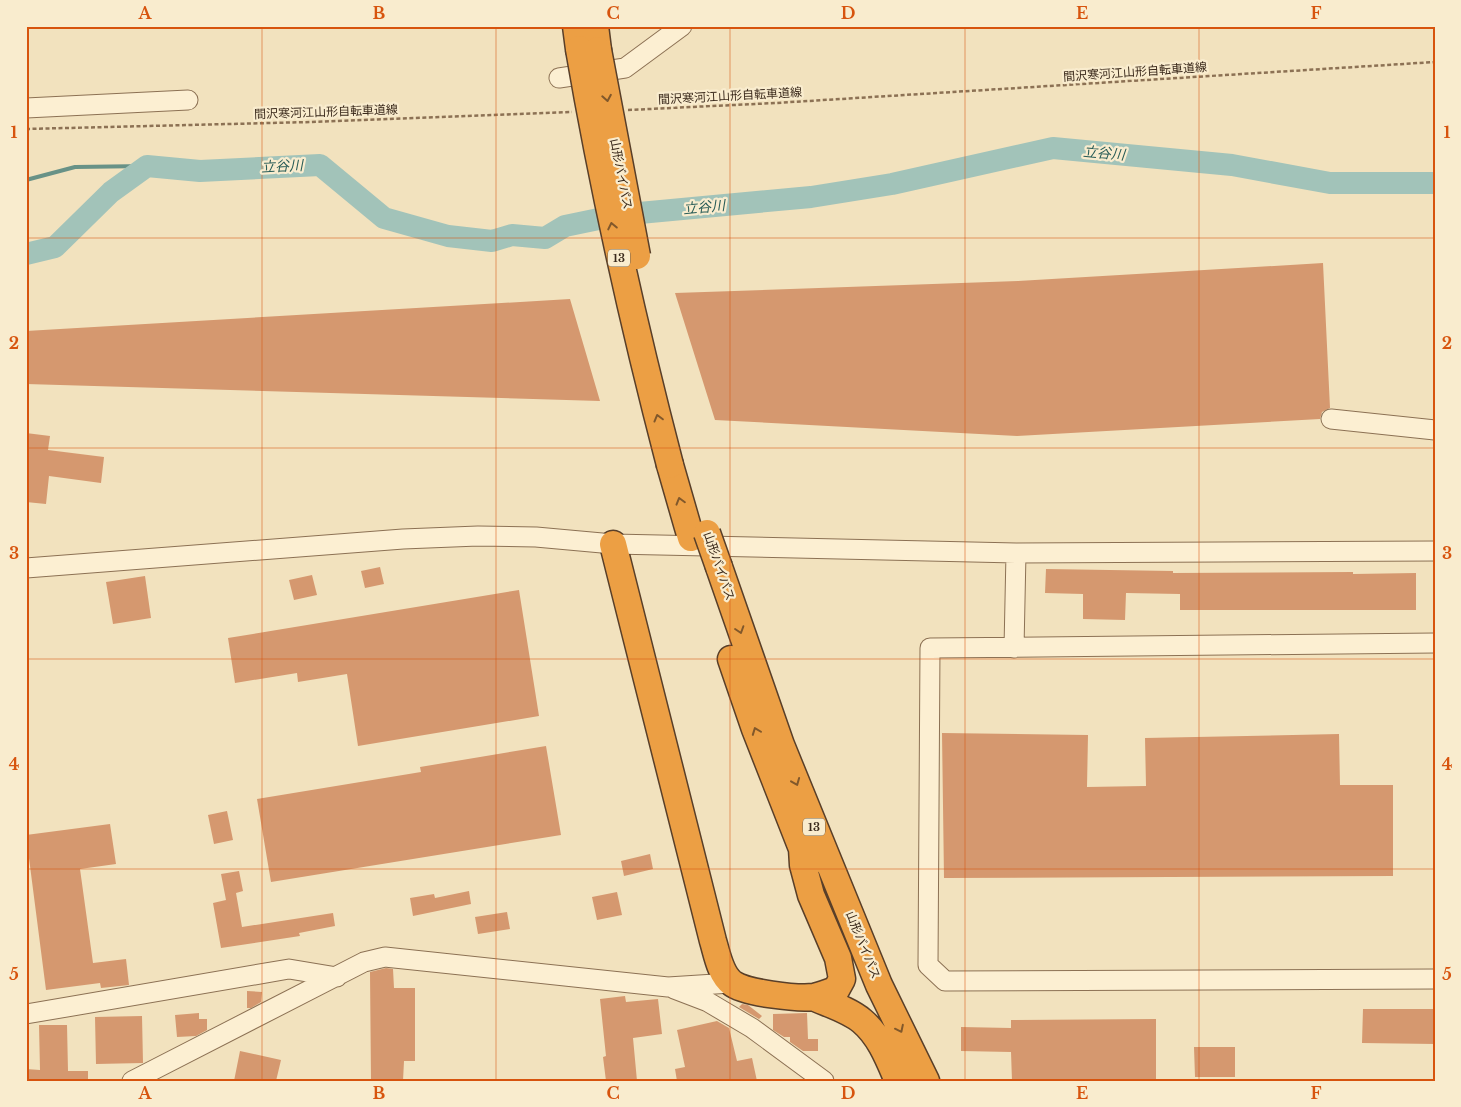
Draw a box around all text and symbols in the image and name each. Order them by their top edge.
text: A [138,3,153,23]
text: B [373,3,386,23]
text: C [606,3,620,23]
text: D [841,3,855,23]
text: E [1076,3,1088,23]
text: F [1310,3,1322,23]
street label: 間沢寒河江山形自転車道線 [1063,59,1207,84]
street label: 間沢寒河江山形自転車道線 [658,84,802,107]
one-way arrow [601,94,611,103]
street label: 間沢寒河江山形自転車道線 [254,101,398,122]
text: 1 [11,122,18,142]
text: 1 [1444,122,1451,142]
street label: 山形バイパス [607,137,636,211]
water label: 立谷川 [1082,142,1128,164]
water label: 立谷川 [261,156,305,176]
water label: 立谷川 [682,196,728,218]
one-way arrow [607,221,618,230]
road number: 13 [608,250,630,266]
text: 2 [9,333,19,353]
text: 2 [1442,333,1452,353]
one-way arrow [653,414,663,422]
one-way arrow [676,498,686,506]
street label: 山形バイパス [701,529,738,602]
text: 3 [9,543,19,563]
text: 3 [1442,543,1452,563]
one-way arrow [734,625,744,634]
one-way arrow [752,727,762,736]
text: 4 [9,754,19,774]
text: 4 [1442,754,1452,774]
one-way arrow [790,777,800,786]
road number: 13 [803,819,825,836]
street label: 山形バイパス [843,909,884,981]
text: 5 [9,964,19,984]
text: 5 [1442,964,1452,984]
one-way arrow [894,1023,904,1032]
text: A [138,1083,153,1103]
text: B [373,1083,386,1103]
text: C [606,1083,620,1103]
text: D [841,1083,855,1103]
text: E [1076,1083,1088,1103]
text: F [1310,1083,1322,1103]

